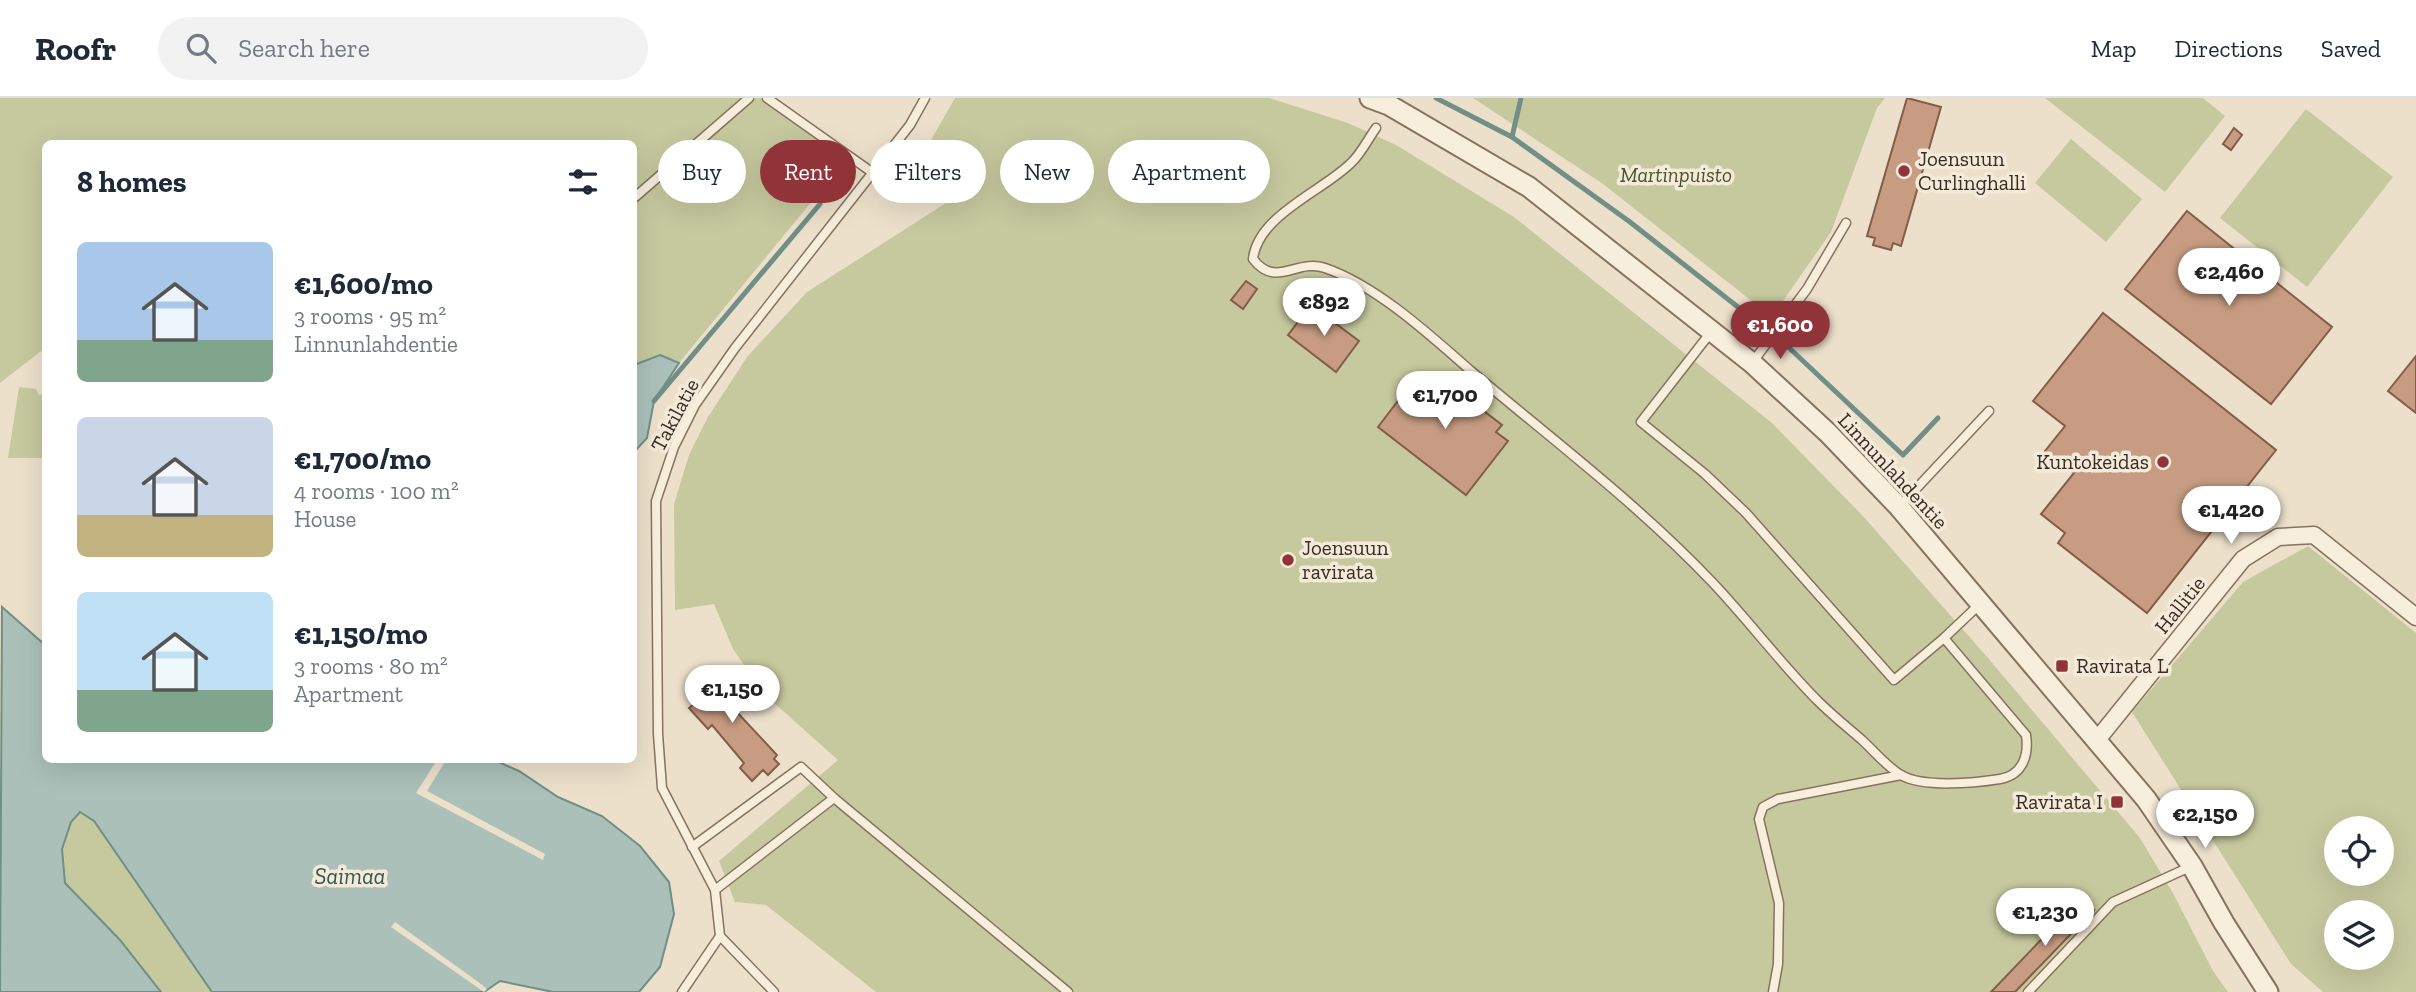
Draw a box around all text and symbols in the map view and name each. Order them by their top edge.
search box [158,17,648,80]
text: Roofr [35,29,116,68]
icon: search [182,29,220,67]
text: Search here [238,32,370,64]
text: Map [2091,34,2137,63]
text: Directions [2175,34,2283,63]
text: Saved [2321,34,2381,63]
chip: Buy [658,140,746,203]
chip: Rent [760,140,856,203]
chip: Filters [870,140,986,203]
chip: New [1000,140,1094,203]
chip: Apartment [1108,140,1270,203]
place label: Joensuun Curlinghalli [1918,146,2026,195]
park label: Martinpuisto [1620,162,1732,187]
icon: filters [564,163,602,201]
marker: Joensuun Curlinghalli [1896,163,1912,179]
text: 8 homes [77,164,186,200]
pin: €2,460 [2172,248,2286,308]
text: €2,460 [2194,257,2264,285]
text: €1,600/mo [294,266,433,302]
icon: home [133,270,217,354]
pin: €892 [1283,278,1365,338]
text: €892 [1299,287,1349,315]
text: 3 rooms · 95 m² [294,302,446,330]
pin: €1,600 [1723,302,1837,361]
text: €1,600 [1747,310,1813,338]
text: Linnunlahdentie [294,330,458,358]
pin: €1,700 [1388,372,1502,431]
street label: Takilatie [645,374,704,455]
text: €1,700 [1412,380,1478,408]
street label: Linnunlahdentie [1833,407,1954,534]
text: €1,700/mo [294,441,431,477]
icon: home [133,445,217,529]
place label: Kuntokeidas [2036,449,2149,474]
marker: Kuntokeidas [2155,454,2171,470]
text: 4 rooms · 100 m² [294,477,459,505]
pin: €1,420 [2174,486,2288,546]
text: €1,420 [2198,495,2264,523]
text: House [294,505,356,533]
place label: Joensuun ravirata [1302,535,1389,584]
marker: Joensuun ravirata [1280,552,1296,568]
street label: Hallitie [2149,571,2210,638]
text: €1,150/mo [294,616,428,652]
icon: home [133,620,217,704]
text: 3 rooms · 80 m² [294,652,448,680]
place label: Ravirata L [2076,653,2169,678]
marker: Ravirata L [2054,658,2070,674]
pin: €1,150 [675,666,789,725]
text: €1,150 [701,674,763,702]
text: Apartment [294,680,403,708]
place label: Ravirata I [2015,789,2103,814]
pin: €2,150 [2148,790,2262,850]
marker: Ravirata I [2109,794,2125,810]
text: €2,150 [2172,799,2238,827]
map controls [2324,816,2394,970]
button: locate [2324,816,2394,886]
water label: Saimaa [315,862,385,890]
pin: €1,230 [1988,888,2102,948]
text: €1,230 [2012,897,2078,925]
button: layers [2324,900,2394,970]

